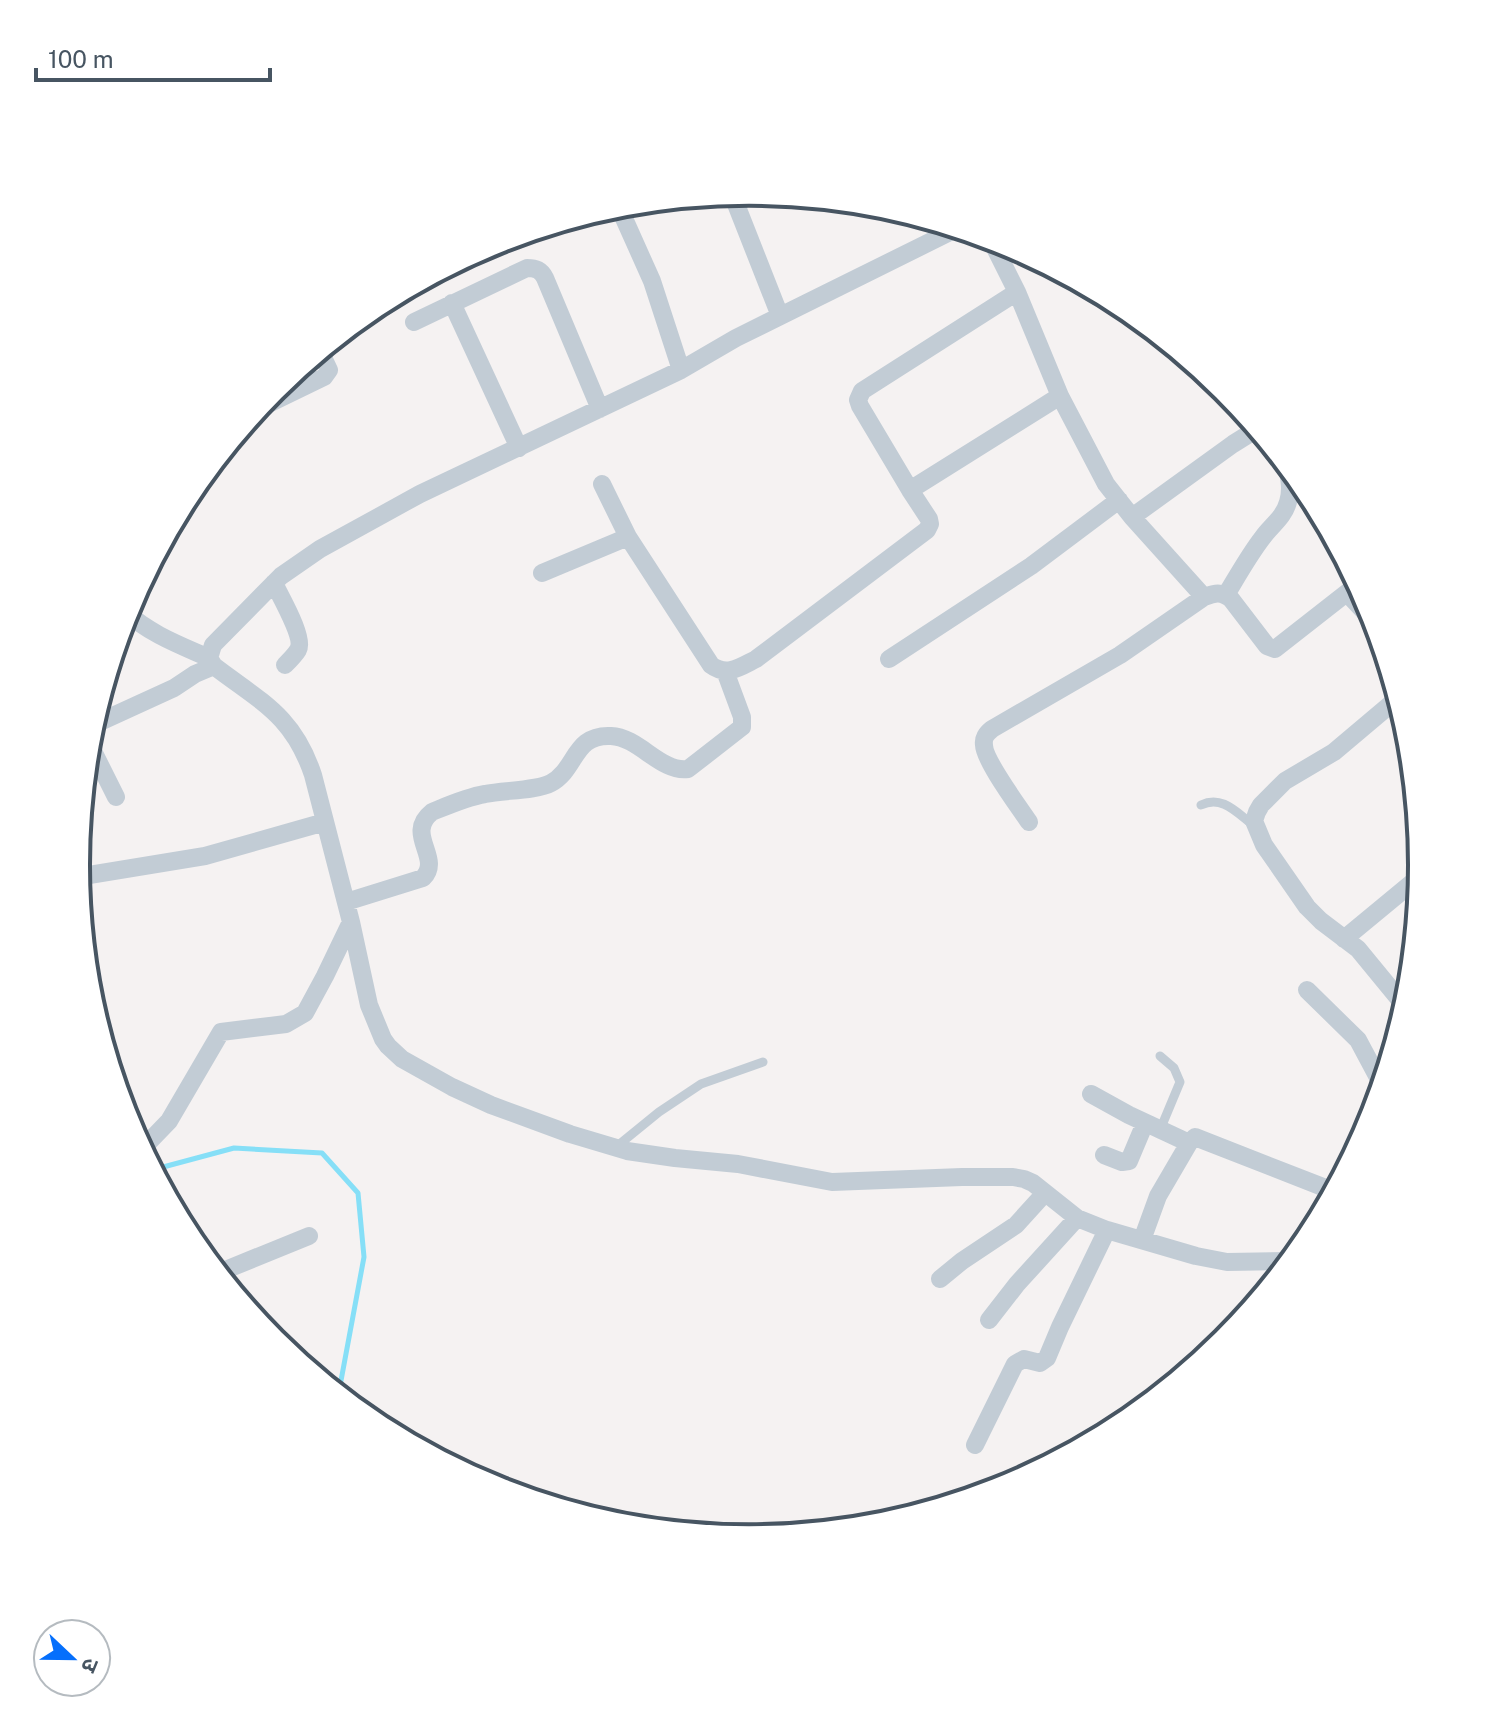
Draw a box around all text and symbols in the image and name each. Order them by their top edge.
scale bar [36,32,270,82]
text: 100 m [48,45,114,73]
north arrow [32,1618,112,1698]
text: उ [76,1655,105,1677]

